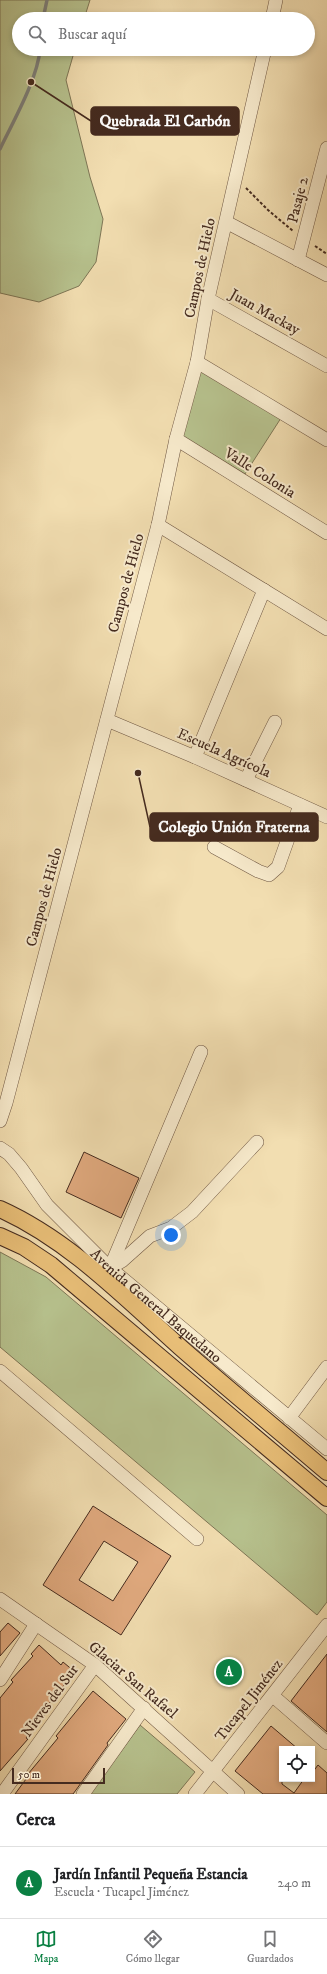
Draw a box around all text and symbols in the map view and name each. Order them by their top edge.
search box [12,12,315,56]
icon: search [26,23,48,45]
text: Buscar aquí [58,25,126,44]
callout: Quebrada El Carbón [91,107,239,135]
text: Quebrada El Carbón [99,111,231,131]
street label: Pasaje 2 [283,174,313,225]
street label: Campos de Hielo [180,216,220,320]
street label: Juan Mackay [225,284,304,340]
street label: Valle Colonia [220,443,300,503]
street label: Campos de Hielo [104,531,148,635]
street label: Escuela Agrícola [174,724,274,782]
callout: Colegio Unión Fraterna [150,813,318,841]
text: Colegio Unión Fraterna [158,817,311,837]
street label: Campos de Hielo [22,845,66,949]
your location [161,1225,181,1245]
street label: Avenida General Baquedano [86,1244,226,1367]
street label: Glaciar San Rafael [85,1637,182,1723]
street label: Tucapel Jiménez [211,1655,287,1745]
pin: A [216,1657,242,1687]
street label: Nieves del Sur [17,1661,83,1741]
map controls [279,1746,315,1782]
button: locate [279,1746,315,1782]
scale bar [12,1766,105,1785]
text: 50 m [18,1768,40,1782]
text: Cerca [16,1809,55,1831]
text: Jardín Infantil Pequeña Estancia [54,1865,248,1884]
text: A [25,1875,33,1891]
text: 240 m [278,1875,311,1891]
text: Escuela · Tucapel Jiménez [54,1884,189,1900]
tab: Mapa [34,1928,59,1966]
tab: Cómo llegar [126,1928,180,1966]
tab: Guardados [247,1928,293,1966]

